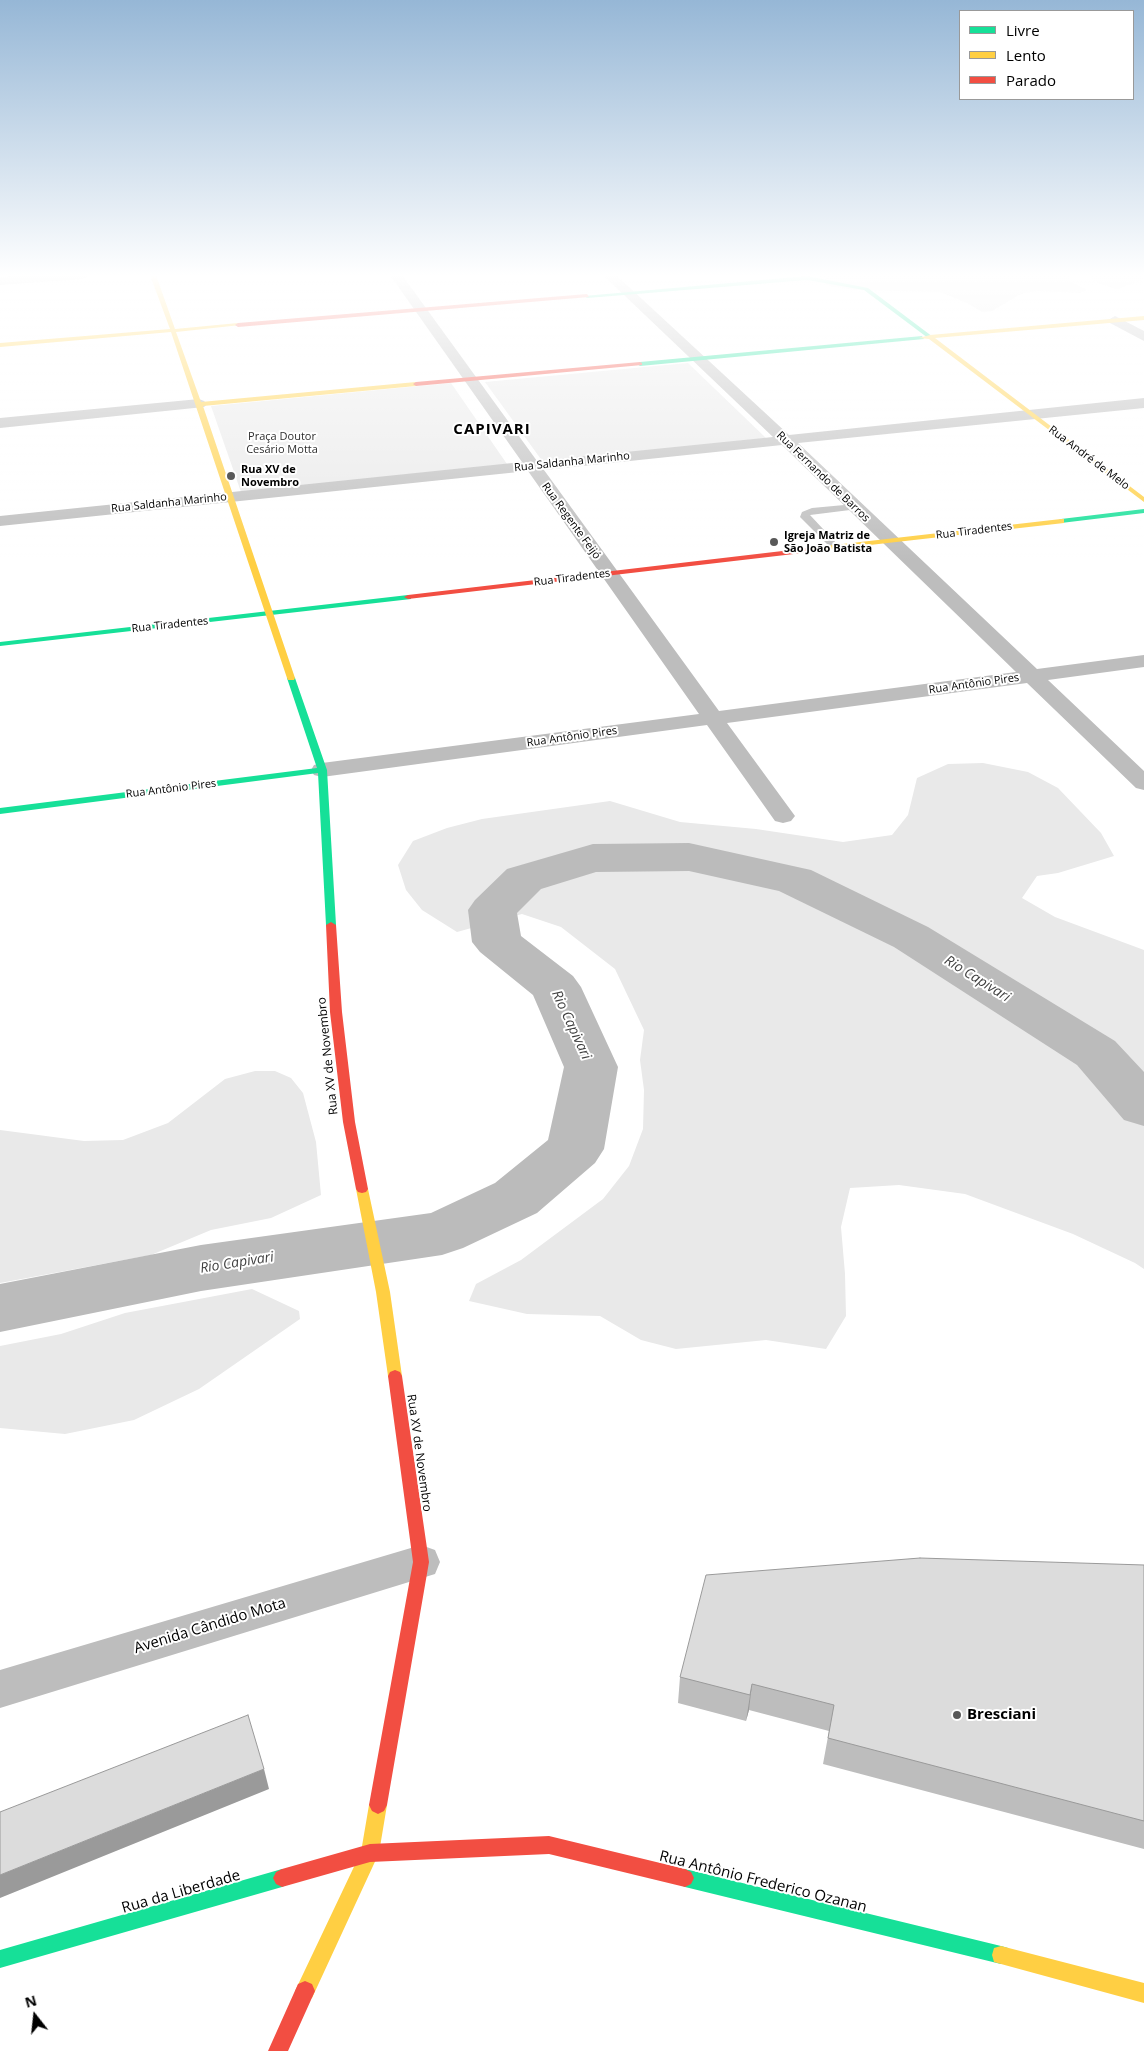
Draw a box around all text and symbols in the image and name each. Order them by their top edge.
legend [959,10,1134,100]
text: Livre [1006,20,1040,40]
text: Lento [1006,45,1046,65]
text: Parado [1006,70,1056,90]
district label: CAPIVARI [452,421,532,439]
street label: Rua André de Melo [1046,423,1132,493]
street label: Rua Fernando de Barros [774,429,872,525]
park label: Praça Doutor Cesário Motta [246,430,318,456]
street label: Rua Saldanha Marinho [514,449,630,475]
place label: Rua XV de Novembro [241,463,299,489]
marker: Rua XV de Novembro [225,470,237,482]
street label: Rua Regente Feijó [539,480,603,562]
street label: Rua Saldanha Marinho [111,490,227,516]
street label: Rua Tiradentes [935,520,1013,542]
place label: Igreja Matriz de São João Batista [784,529,872,555]
marker: Igreja Matriz de São João Batista [768,536,780,548]
street label: Rua Tiradentes [533,567,611,589]
street label: Rua Tiradentes [131,614,209,636]
street label: Rua Antônio Pires [928,671,1020,697]
street label: Rua Antônio Pires [526,724,618,750]
street label: Rua Antônio Pires [125,777,217,801]
water label: Rio Capivari [941,952,1013,1006]
water label: Rio Capivari [548,988,594,1062]
street label: Rua XV de Novembro [315,996,341,1116]
water label: Rio Capivari [199,1249,275,1277]
street label: Rua XV de Novembro [404,1393,434,1513]
street label: Avenida Cândido Mota [132,1594,288,1658]
place label: Bresciani [967,1706,1036,1724]
marker: Bresciani [951,1709,963,1721]
street label: Rua Antônio Frederico Ozanan [657,1847,869,1917]
street label: Rua da Liberdade [120,1866,242,1918]
text: N [23,1990,39,2012]
north arrow [10,1991,60,2041]

